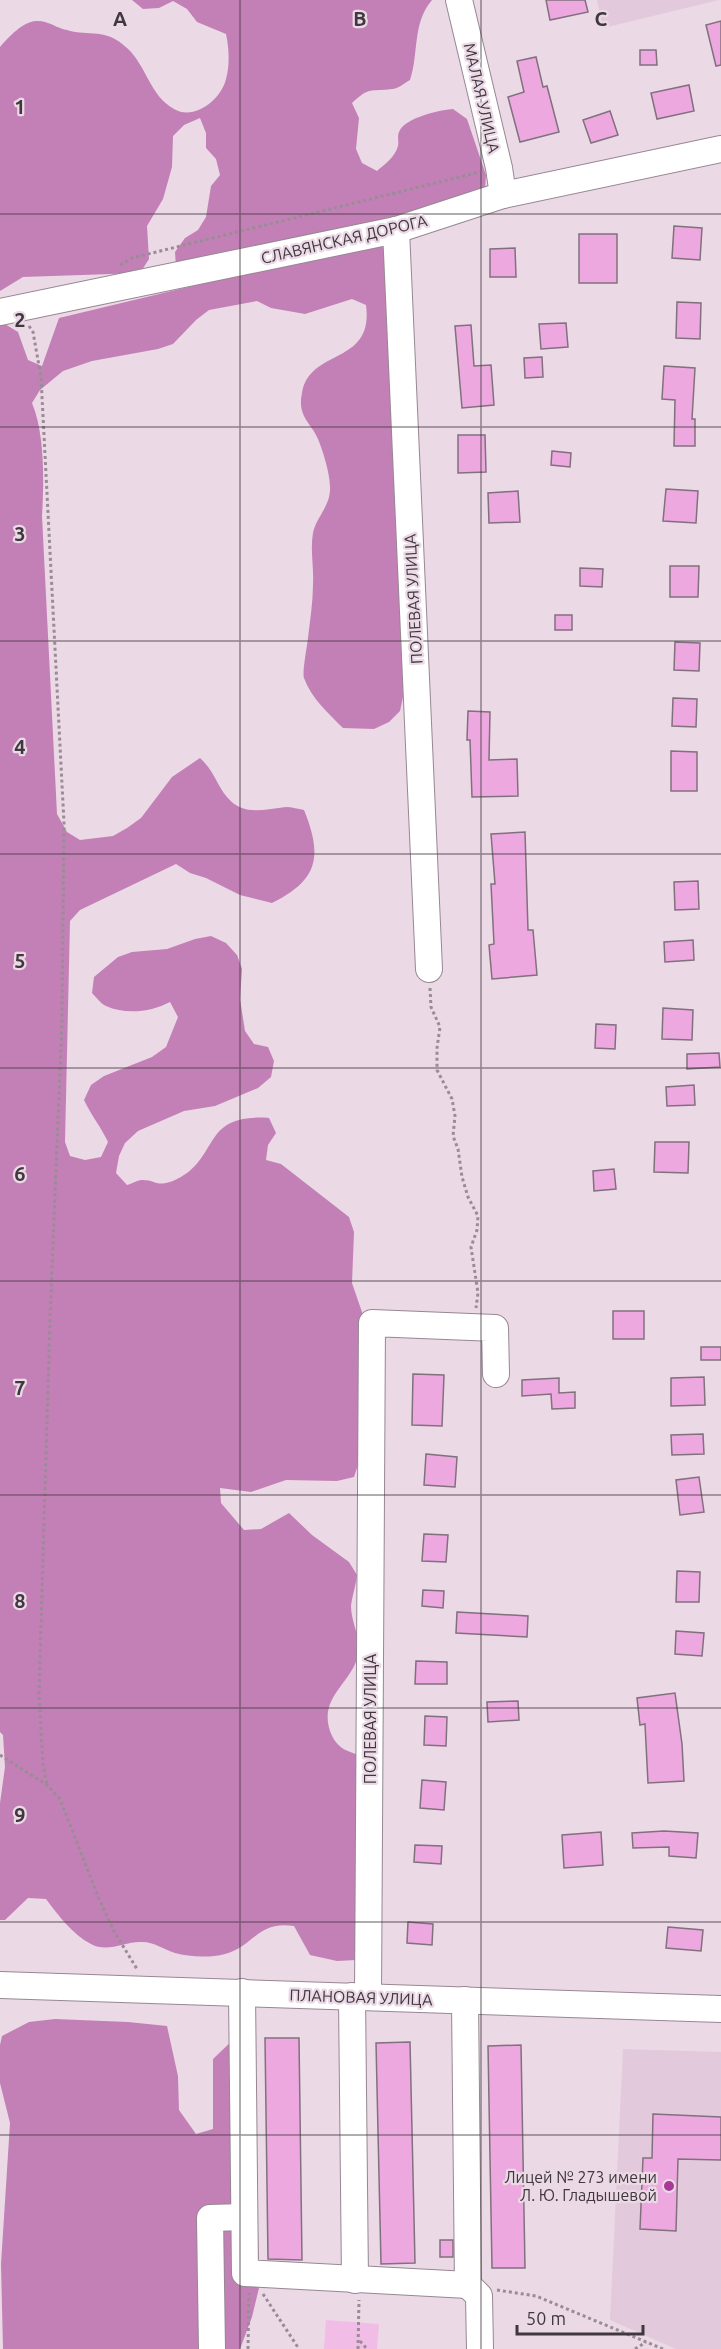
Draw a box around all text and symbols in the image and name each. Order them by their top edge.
text: A [113,7,127,30]
text: B [353,7,367,30]
text: C [595,7,608,30]
street label: МАЛАЯ УЛИЦА [461,41,504,156]
text: 1 [14,95,26,118]
street label: СЛАВЯНСКАЯ ДОРОГА [259,211,429,267]
text: 2 [14,308,26,331]
text: 3 [14,522,26,545]
street label: ПОЛЕВАЯ УЛИЦА [401,533,425,665]
text: 4 [14,735,26,758]
text: 5 [14,949,26,972]
text: 6 [14,1162,26,1185]
text: 7 [14,1376,26,1399]
text: 8 [14,1589,26,1612]
street label: ПОЛЕВАЯ УЛИЦА [361,1653,379,1784]
text: 9 [14,1803,26,1826]
street label: ПЛАНОВАЯ УЛИЦА [289,1986,433,2009]
place label: Лицей № 273 имени Л. Ю. Гладышевой [504,2168,657,2204]
marker: Лицей № 273 имени Л. Ю. Гладышевой [662,2179,676,2193]
scale bar [517,2298,643,2336]
text: 50 m [526,2308,566,2328]

